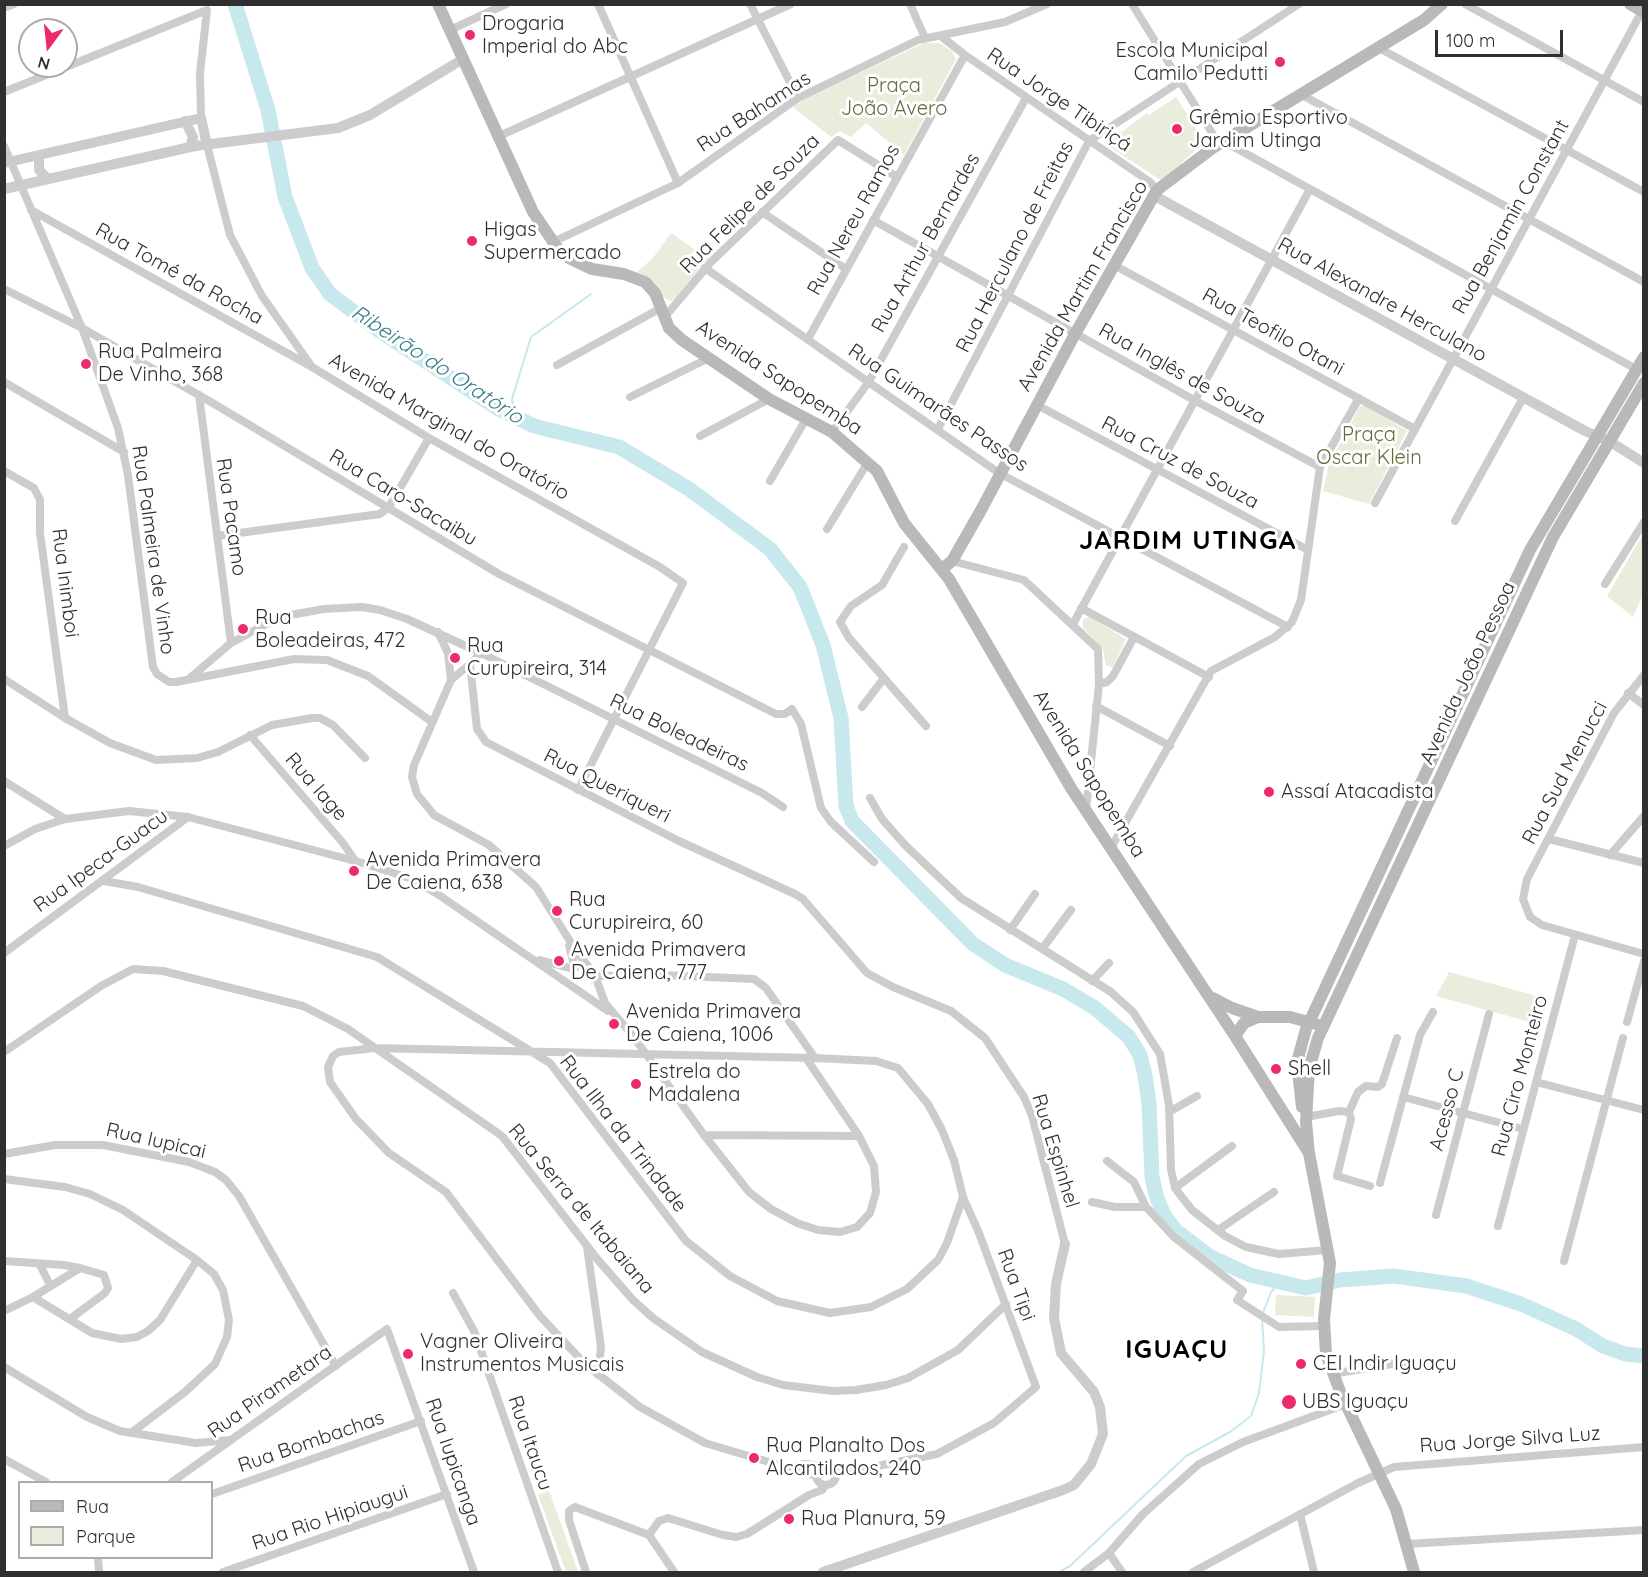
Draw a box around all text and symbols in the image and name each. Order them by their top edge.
place label: Drogaria Imperial do Abc [482,12,628,59]
north arrow [18,18,78,78]
scale bar [1438,18,1566,56]
marker: Drogaria Imperial do Abc [463,28,477,42]
text: 100 m [1446,29,1495,52]
place label: Escola Municipal Camilo Pedutti [1115,39,1268,86]
street label: Rua Jorge Tibiriçá [982,43,1136,157]
text: N [36,52,52,75]
marker: Escola Municipal Camilo Pedutti [1273,55,1287,69]
street label: Rua Bahamas [693,66,815,158]
park label: Praça João Avero [841,74,947,121]
place label: Grêmio Esportivo Jardim Utinga [1189,106,1348,153]
street label: Rua Benjamin Constant [1448,116,1574,318]
marker: Grêmio Esportivo Jardim Utinga [1170,122,1184,136]
street label: Rua Felipe de Souza [675,129,825,279]
street label: Rua Herculano de Freitas [951,137,1079,357]
street label: Rua Nereu Ramos [803,140,905,300]
street label: Rua Arthur Bernardes [867,149,985,337]
street label: Avenida Martim Francisco [1013,176,1153,396]
street label: Rua Tomé da Rocha [91,218,267,330]
place label: Higas Supermercado [484,218,621,265]
street label: Rua Alexandre Herculano [1273,232,1491,368]
marker: Higas Supermercado [465,234,479,248]
street label: Rua Teofilo Otani [1198,283,1348,381]
water label: Ribeirão do Oratório [346,300,528,430]
street label: Avenida Sapopemba [691,315,867,441]
street label: Rua Inglês de Souza [1094,318,1270,430]
street label: Rua Guimarães Passos [843,339,1033,477]
place label: Rua Palmeira De Vinho, 368 [98,340,223,387]
street label: Avenida Marginal do Oratório [324,348,574,506]
marker: Rua Palmeira De Vinho, 368 [79,357,93,371]
street label: Rua Cruz de Souza [1097,411,1263,515]
park label: Praça Oscar Klein [1316,423,1422,470]
street label: Rua Palmeira de Vinho [126,444,180,656]
street label: Rua Caro-Sacaibu [325,444,481,552]
street label: Rua Pacamo [211,456,251,578]
district label: JARDIM UTINGA [1079,525,1297,557]
street label: Rua Inimboi [46,527,84,639]
street label: Avenida João Pessoa [1415,578,1521,768]
place label: Rua Boleadeiras, 472 [255,606,405,653]
marker: Rua Boleadeiras, 472 [236,622,250,636]
place label: Rua Curupireira, 314 [467,634,607,681]
marker: Rua Curupireira, 314 [448,651,462,665]
street label: Avenida Sapopemba [1028,686,1150,862]
street label: Rua Boleadeiras [606,689,752,777]
street label: Rua Sud Menucci [1517,698,1613,848]
street label: Rua Queriqueri [540,744,674,828]
street label: Rua Iage [280,748,352,826]
place label: Assaí Atacadista [1281,780,1434,804]
marker: Assaí Atacadista [1262,785,1276,799]
street label: Rua Ipeca-Guacu [29,804,173,918]
place label: Avenida Primavera De Caiena, 638 [366,848,541,895]
marker: Avenida Primavera De Caiena, 638 [347,864,361,878]
place label: Rua Curupireira, 60 [569,888,703,935]
marker: Rua Curupireira, 60 [550,904,564,918]
place label: Avenida Primavera De Caiena, 777 [571,938,746,985]
marker: Avenida Primavera De Caiena, 777 [552,954,566,968]
street label: Rua Ciro Monteiro [1487,993,1553,1159]
place label: Avenida Primavera De Caiena, 1006 [626,1000,801,1047]
marker: Avenida Primavera De Caiena, 1006 [607,1017,621,1031]
street label: Rua Ilha da Trindade [554,1051,692,1217]
place label: Shell [1288,1057,1331,1081]
place label: Estrela do Madalena [648,1060,740,1107]
marker: Shell [1269,1062,1283,1076]
street label: Acesso C [1425,1066,1469,1154]
marker: Estrela do Madalena [629,1077,643,1091]
street label: Rua Espinhel [1026,1091,1084,1211]
street label: Rua Iupicai [104,1118,208,1164]
street label: Rua Serra de Itabaiana [503,1119,659,1299]
street label: Rua Tipi [992,1246,1040,1324]
place label: Vagner Oliveira Instrumentos Musicais [420,1330,624,1377]
district label: IGUAÇU [1125,1334,1229,1366]
street label: Rua Pirametara [203,1340,337,1444]
marker: Vagner Oliveira Instrumentos Musicais [401,1347,415,1361]
place label: CEI Indir Iguaçu [1313,1352,1457,1376]
marker: CEI Indir Iguaçu [1294,1357,1308,1371]
place label: UBS Iguaçu [1302,1390,1409,1414]
street label: Rua Itaucu [503,1392,557,1494]
marker: UBS Iguaçu [1280,1393,1298,1411]
street label: Rua Iupicanga [420,1395,486,1529]
street label: Rua Bombachas [235,1406,387,1478]
street label: Rua Jorge Silva Luz [1419,1422,1601,1458]
place label: Rua Planalto Dos Alcantilados, 240 [766,1434,925,1481]
marker: Rua Planalto Dos Alcantilados, 240 [747,1451,761,1465]
street label: Rua Rio Hipiaugui [249,1480,411,1556]
legend [18,1481,213,1559]
text: Rua [76,1495,109,1518]
place label: Rua Planura, 59 [801,1507,946,1531]
marker: Rua Planura, 59 [782,1512,796,1526]
text: Parque [76,1525,135,1548]

